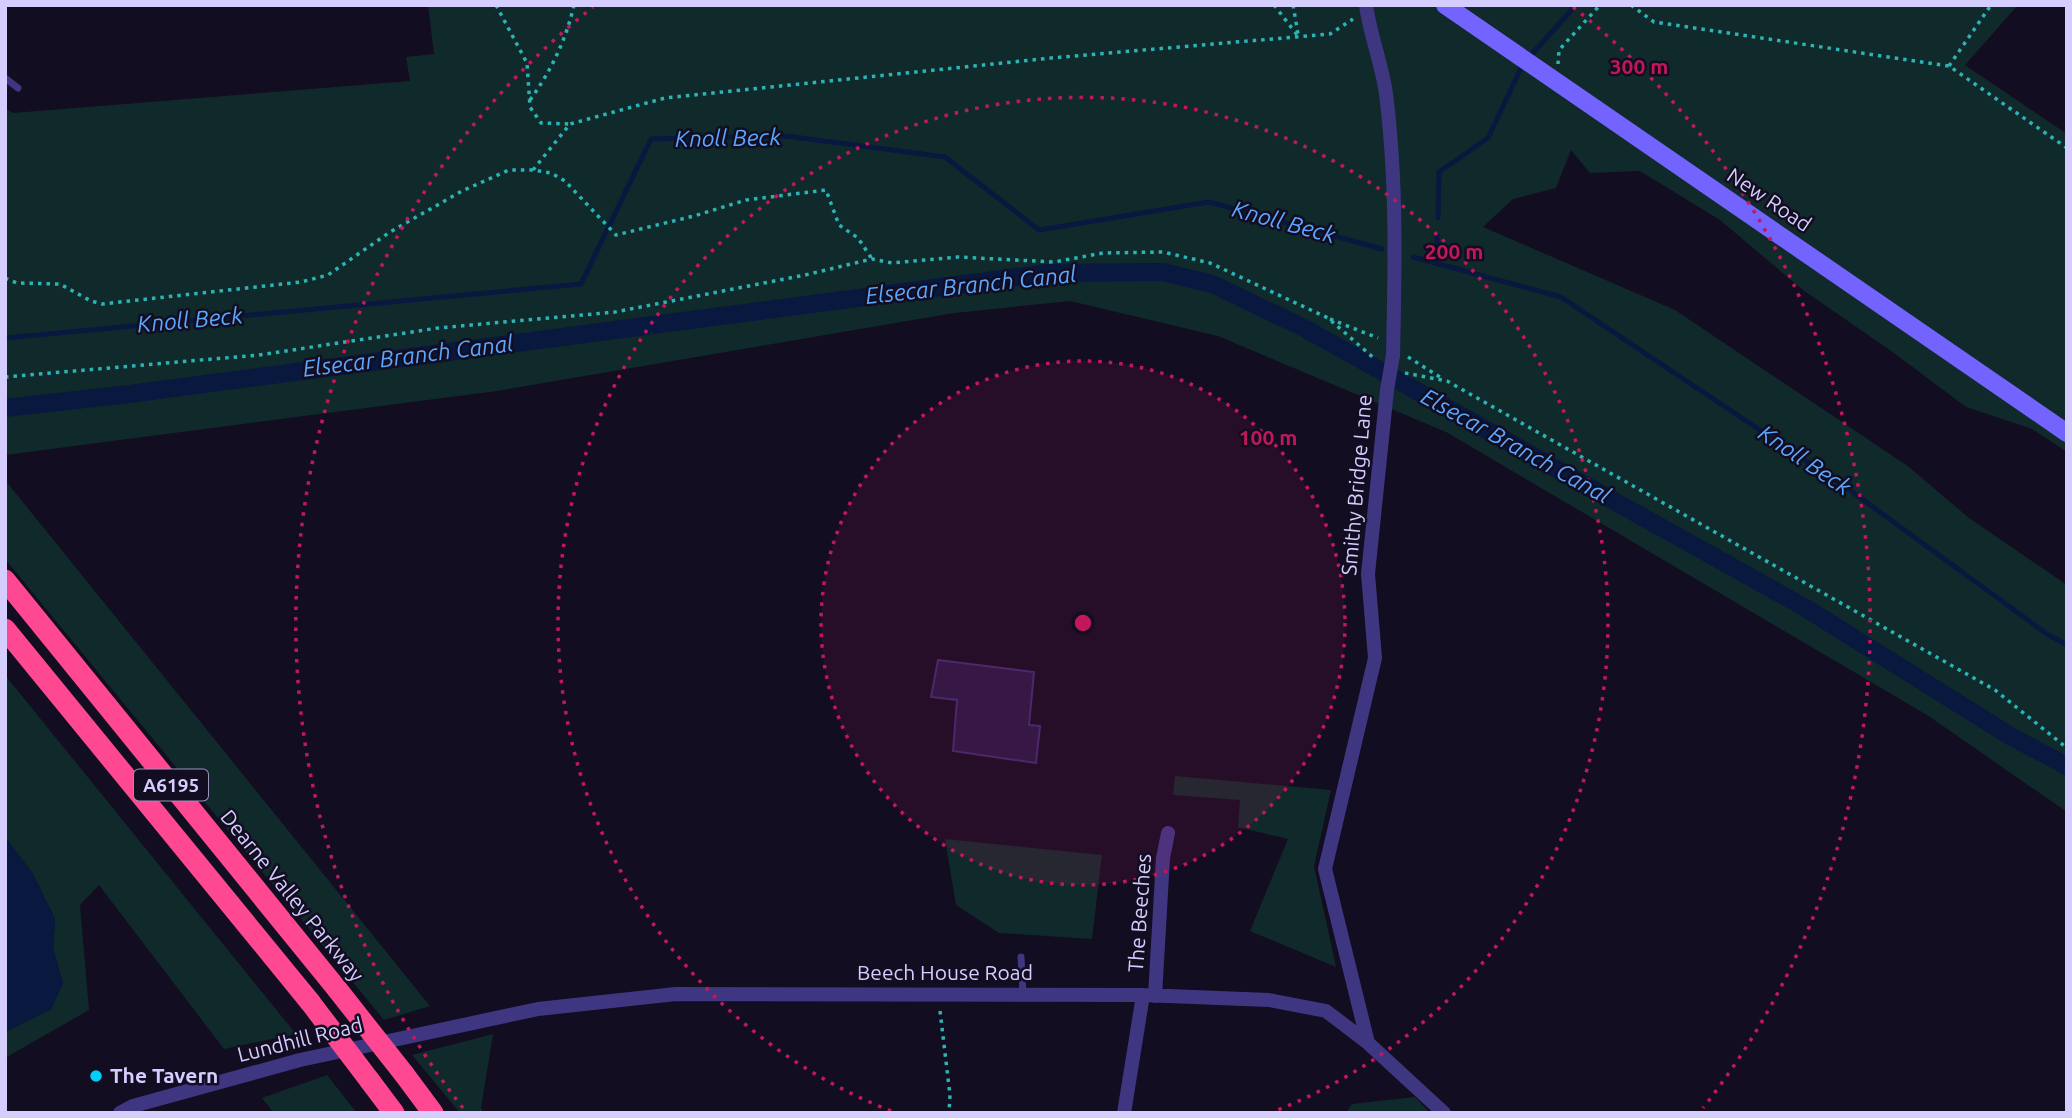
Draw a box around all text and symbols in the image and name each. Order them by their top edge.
text: 300 m [1610,54,1668,78]
water label: Knoll Beck [675,124,781,151]
street label: New Road [1723,162,1816,236]
water label: Knoll Beck [1230,196,1339,247]
text: 200 m [1425,239,1483,263]
water label: Elsecar Branch Canal [864,261,1078,308]
water label: Knoll Beck [136,302,244,337]
water label: Elsecar Branch Canal [301,330,515,381]
water label: Elsecar Branch Canal [1417,383,1615,508]
street label: Smithy Bridge Lane [1336,393,1376,576]
water label: Knoll Beck [1754,420,1856,500]
text: 100 m [1239,425,1297,449]
centre of rings [1071,611,1095,635]
road number: A6195 [134,770,208,800]
street label: Dearne Valley Parkway [216,805,369,986]
street label: The Beeches [1123,853,1155,973]
street label: Beech House Road [857,960,1033,984]
street label: Lundhill Road [235,1012,365,1066]
place label: The Tavern [110,1063,218,1087]
marker: The Tavern [88,1068,104,1084]

